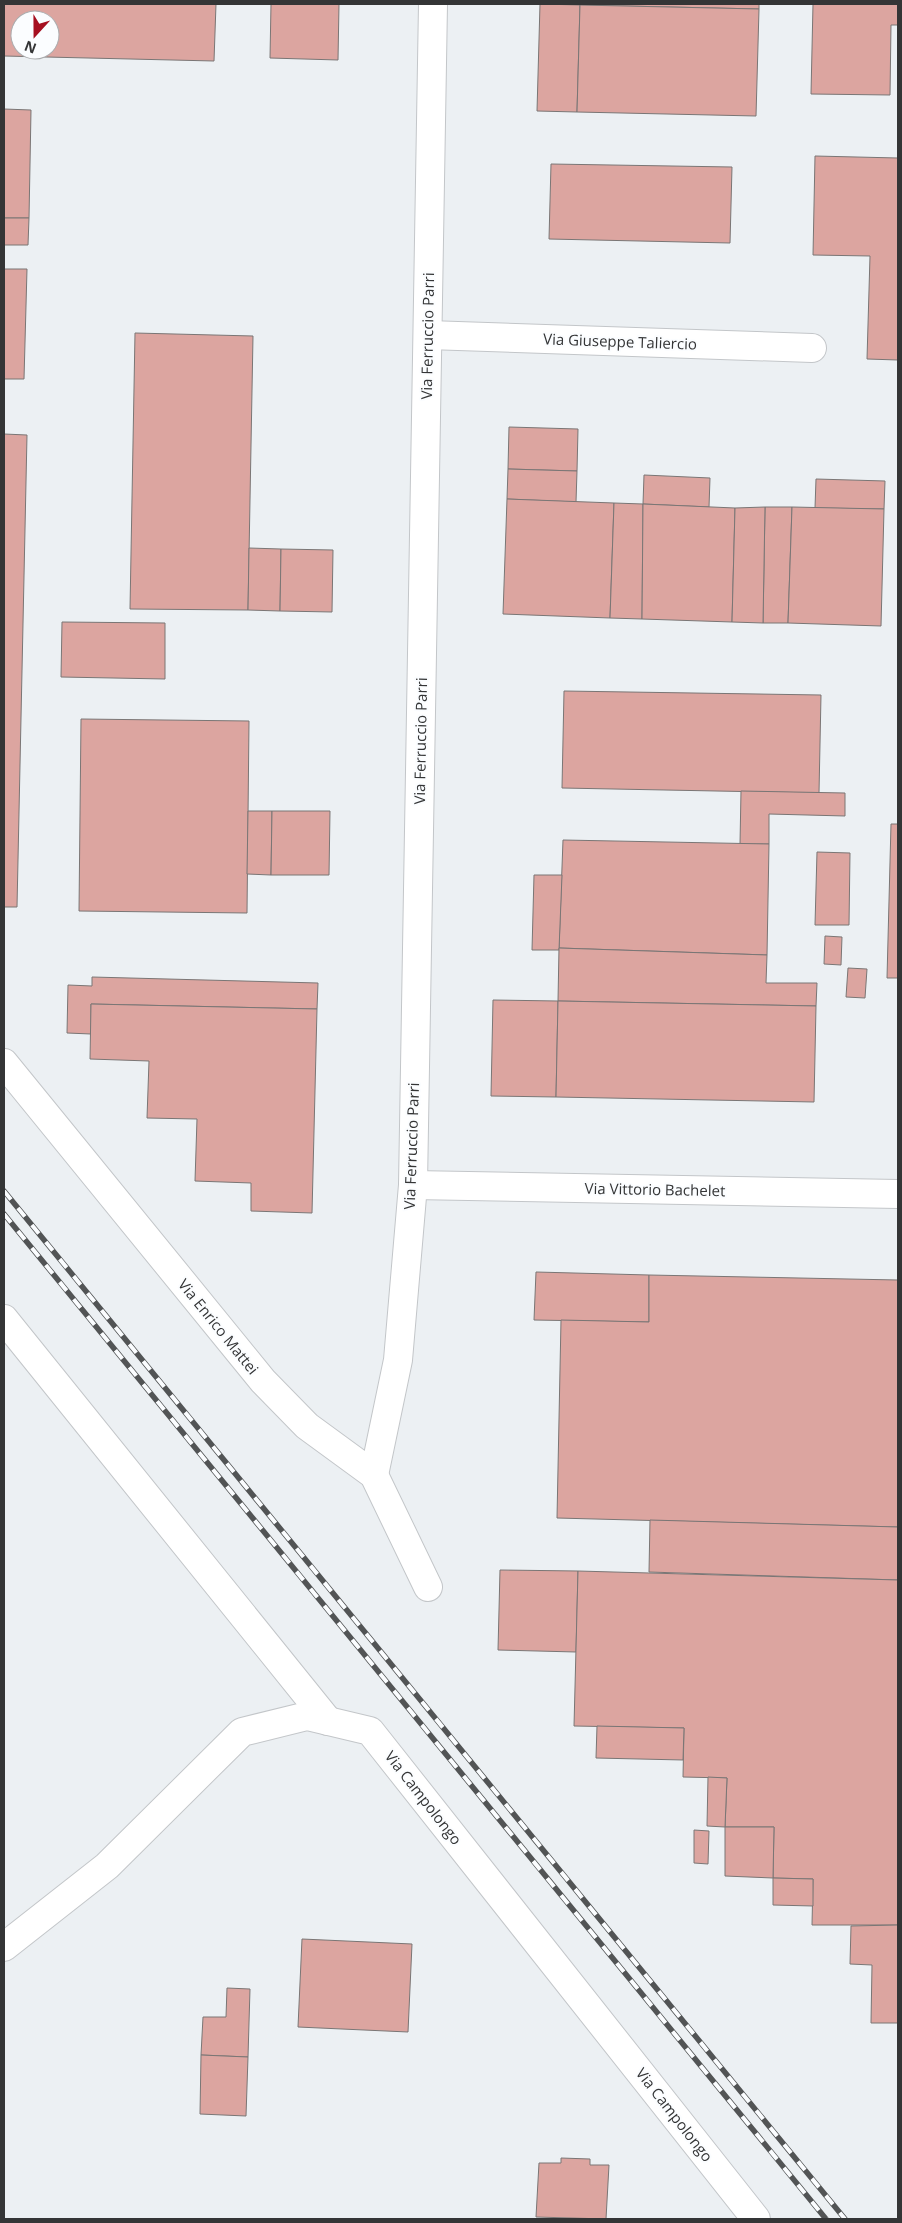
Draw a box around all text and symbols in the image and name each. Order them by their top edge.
north arrow [10,10,60,60]
text: N [21,37,39,59]
street label: Via Ferruccio Parri [416,272,438,400]
street label: Via Giuseppe Taliercio [543,328,697,354]
street label: Via Ferruccio Parri [409,677,431,805]
street label: Via Ferruccio Parri [399,1082,423,1210]
street label: Via Vittorio Bachelet [585,1178,726,1200]
street label: Via Enrico Mattei [174,1275,263,1378]
street label: Via Campolongo [381,1746,467,1848]
street label: Via Campolongo [632,2063,718,2165]

